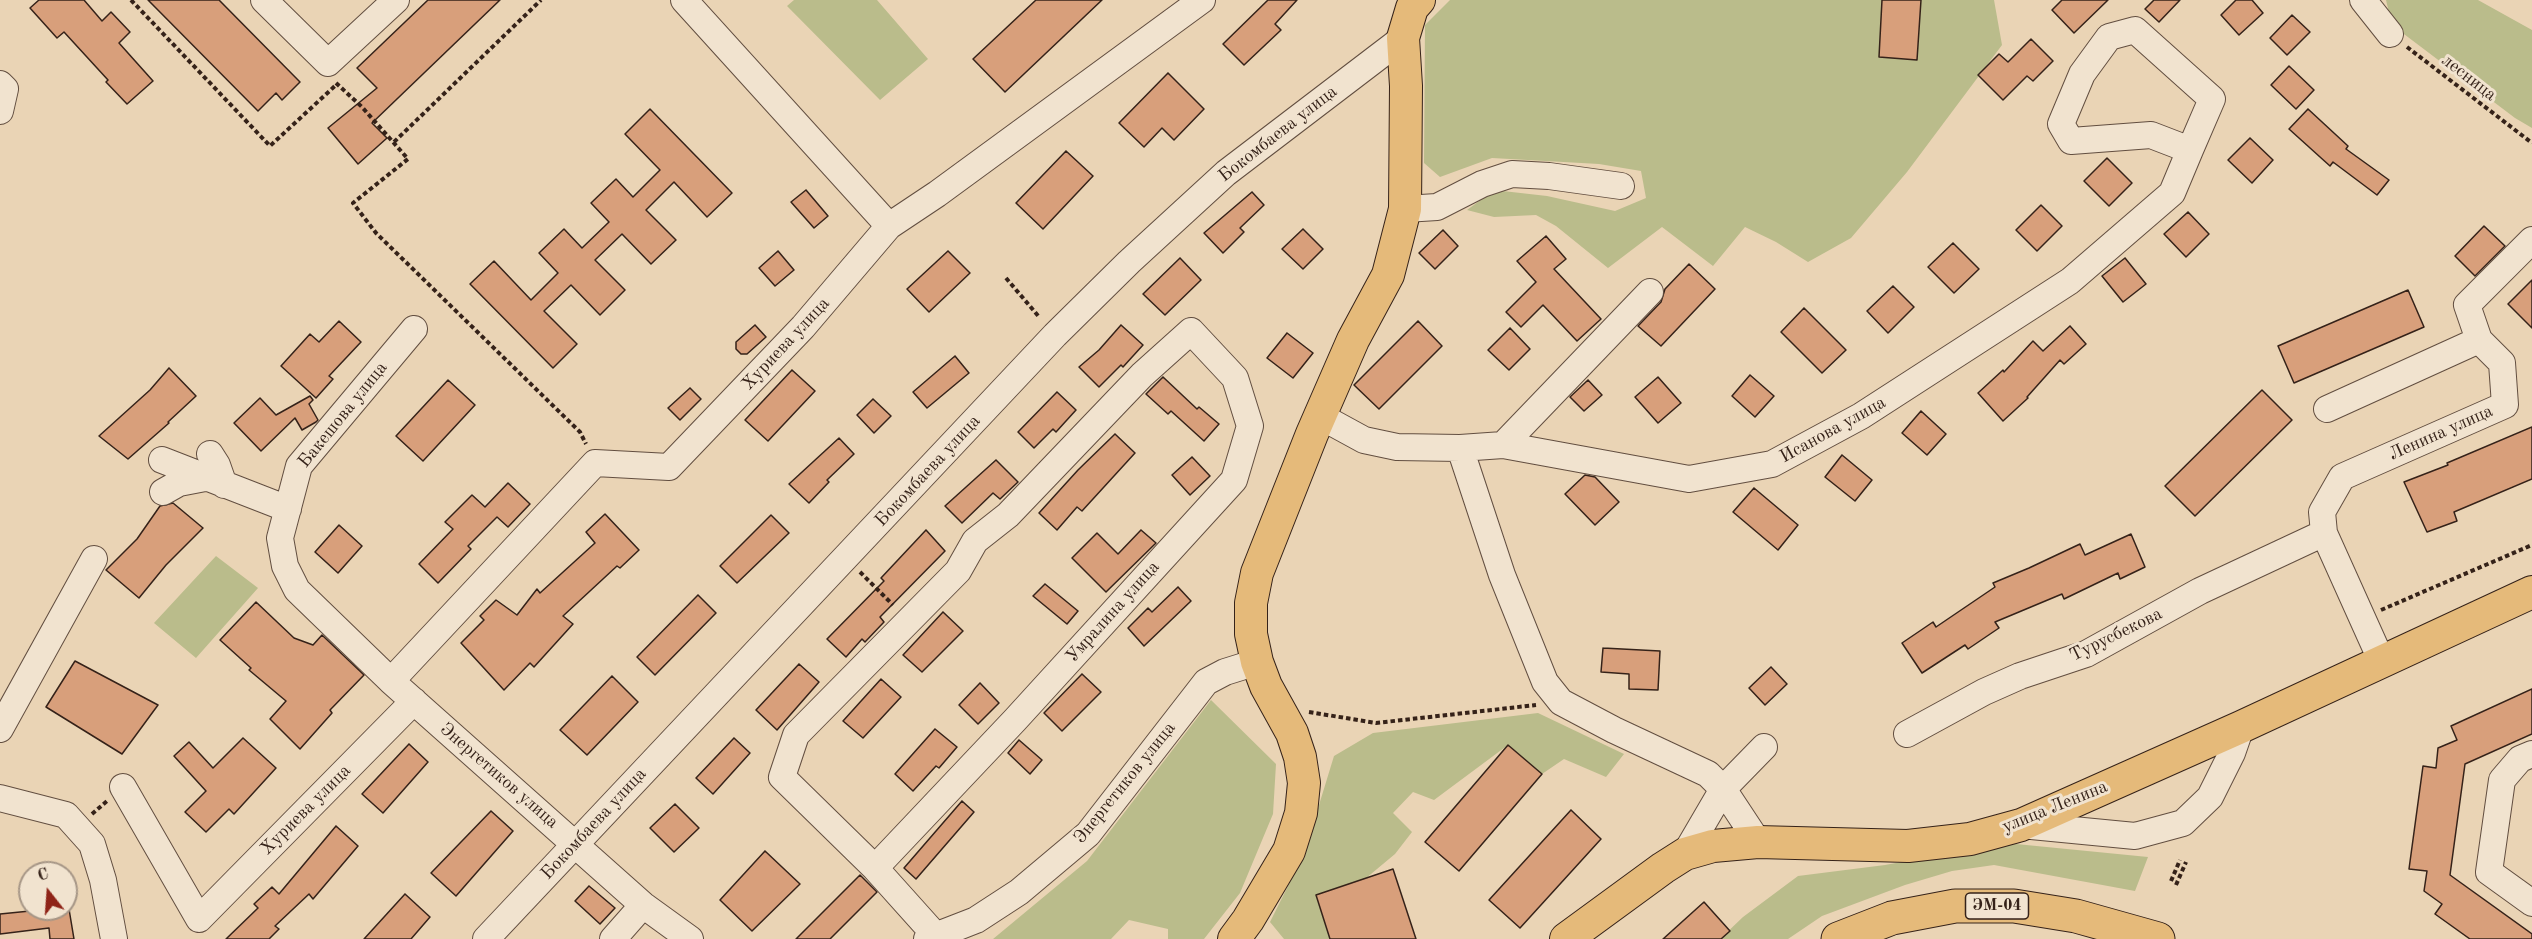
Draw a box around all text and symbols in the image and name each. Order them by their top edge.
street label: лесница [2437,50,2501,106]
street label: Бокомбаева улица [1214,81,1342,187]
street label: Хуриева улица [738,293,834,395]
street label: Бакешова улица [294,358,392,472]
street label: Исанова улица [1776,392,1890,468]
street label: Ленина улица [2386,400,2496,466]
street label: Бокомбаева улица [871,411,985,531]
street label: Умралина улица [1062,557,1164,667]
street label: Турусбекова [2066,603,2166,667]
street label: Энергетиков улица [1069,718,1181,848]
street label: Энергетиков улица [435,719,563,833]
street label: Хуриева улица [256,760,356,860]
street label: Бокомбаева улица [537,764,651,884]
street label: улица Ленина [1999,776,2111,838]
north arrow [18,861,78,921]
text: С [36,867,51,885]
road number: ЭМ-04 [1966,893,2028,919]

